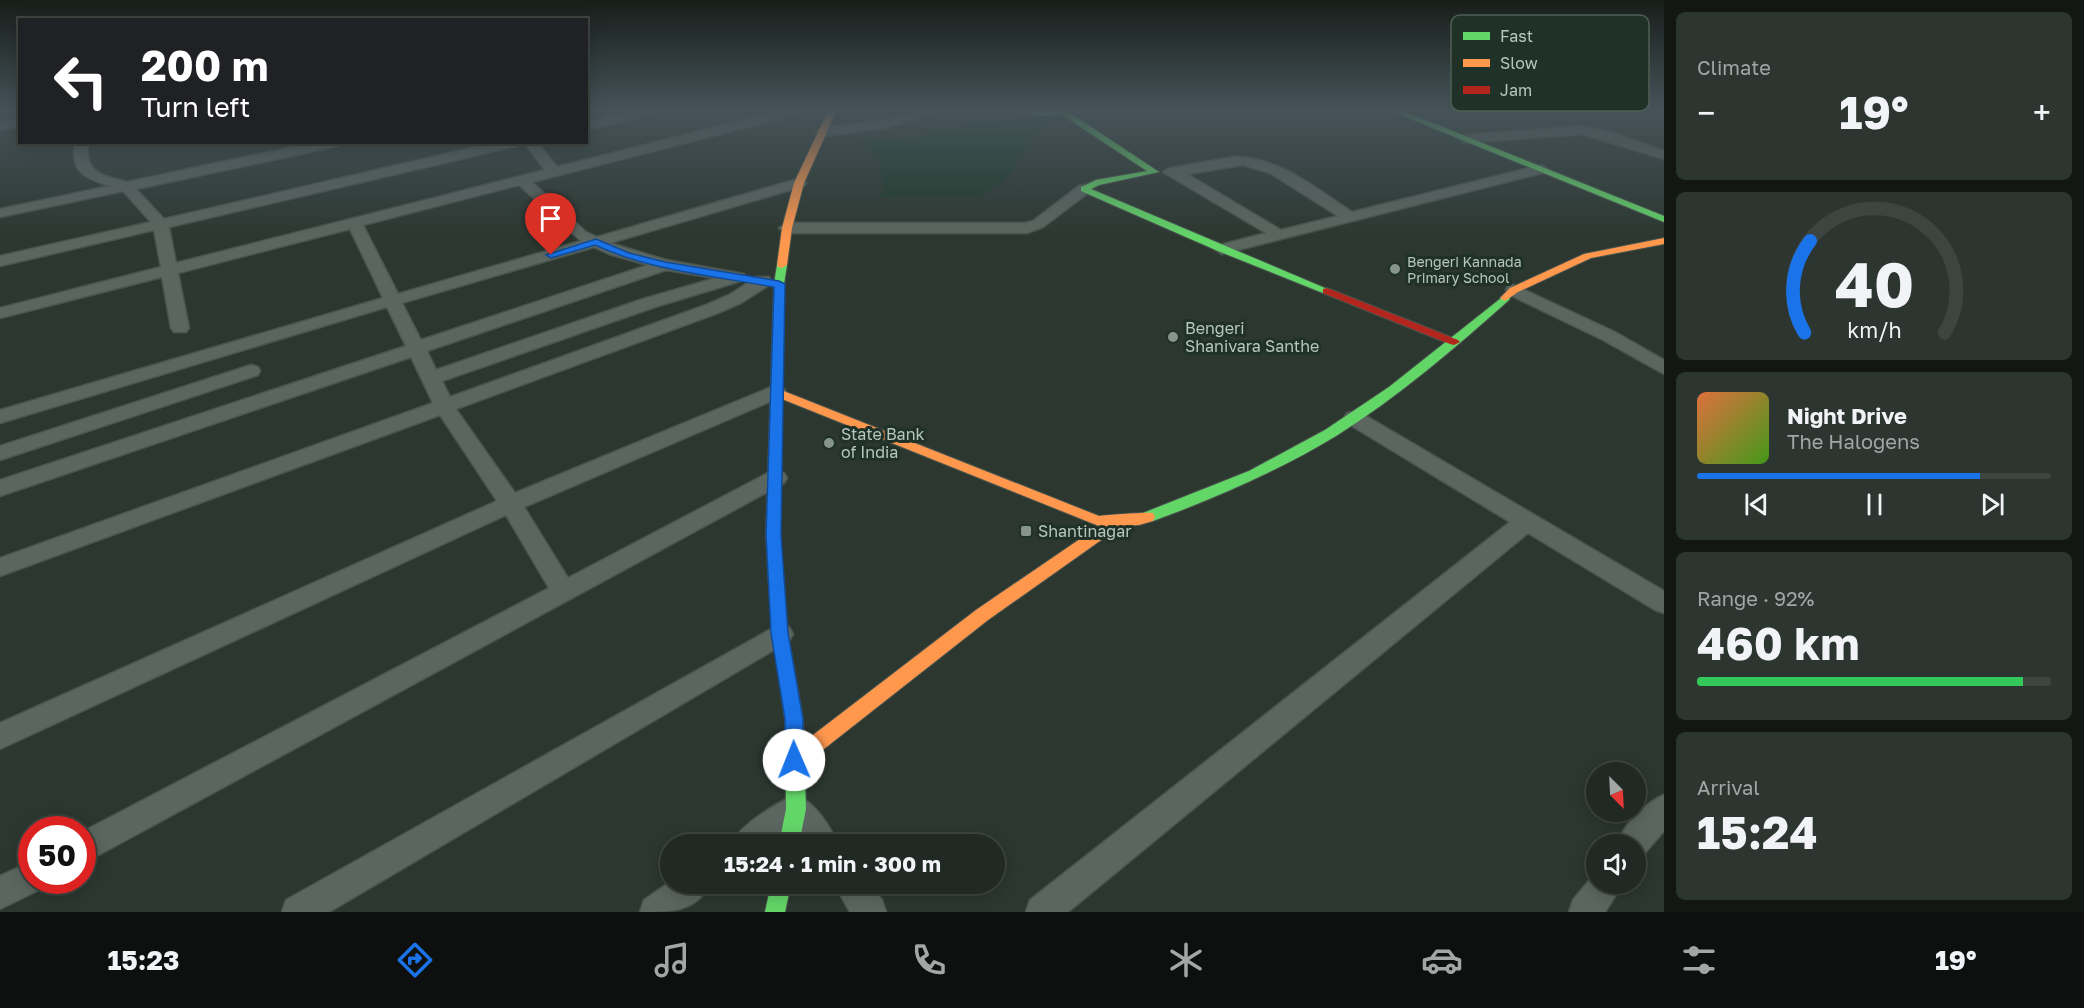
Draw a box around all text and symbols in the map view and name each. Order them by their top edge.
legend [1451,15,1649,111]
text: Fast [1500,26,1533,46]
text: 200 m [141,40,268,90]
icon: left [42,42,120,120]
text: Slow [1500,53,1538,73]
text: Climate [1697,55,1771,79]
text: Jam [1500,80,1532,100]
text: 19° [1839,85,1909,139]
text: Turn left [141,91,250,123]
text: − [1697,93,1715,132]
text: + [2033,93,2051,132]
pin [525,193,576,255]
icon: arrive [534,202,567,235]
text: 40 [1834,246,1914,321]
place label: Bengeri Kannada Primary School [1407,253,1522,286]
marker: Bengeri Kannada Primary School [1388,262,1402,276]
text: km/h [1847,317,1901,343]
place label: Bengeri Shanivara Santhe [1185,318,1319,356]
marker: Bengeri Shanivara Santhe [1166,330,1180,344]
text: Night Drive [1787,402,1907,429]
place label: State Bank of India [841,424,925,462]
text: The Halogens [1787,429,1920,453]
marker: State Bank of India [822,436,836,450]
icon: previous [1740,488,1773,521]
icon: pause [1858,488,1891,521]
icon: next [1976,488,2009,521]
place label: Shantinagar [1038,521,1132,541]
marker: Shantinagar [1019,524,1033,538]
text: Range · 92% [1697,586,1814,610]
text: 460 km [1697,616,1860,670]
position arrow [762,728,826,792]
north arrow [1586,762,1646,822]
map controls [1586,762,1646,894]
text: Arrival [1697,775,1760,799]
text: 15:24 [1697,805,1818,859]
speed limit sign: 50 [18,816,96,894]
button: sound [1586,834,1646,894]
text: 15:24 · 1 min · 300 m [724,850,941,877]
icon: directions [394,939,436,981]
icon: music [651,939,693,981]
icon: phone [908,939,950,981]
icon: climate [1165,939,1207,981]
icon: car [1421,939,1463,981]
icon: filters [1678,939,1720,981]
text: 15:23 [107,944,179,976]
text: 19° [1935,944,1977,976]

